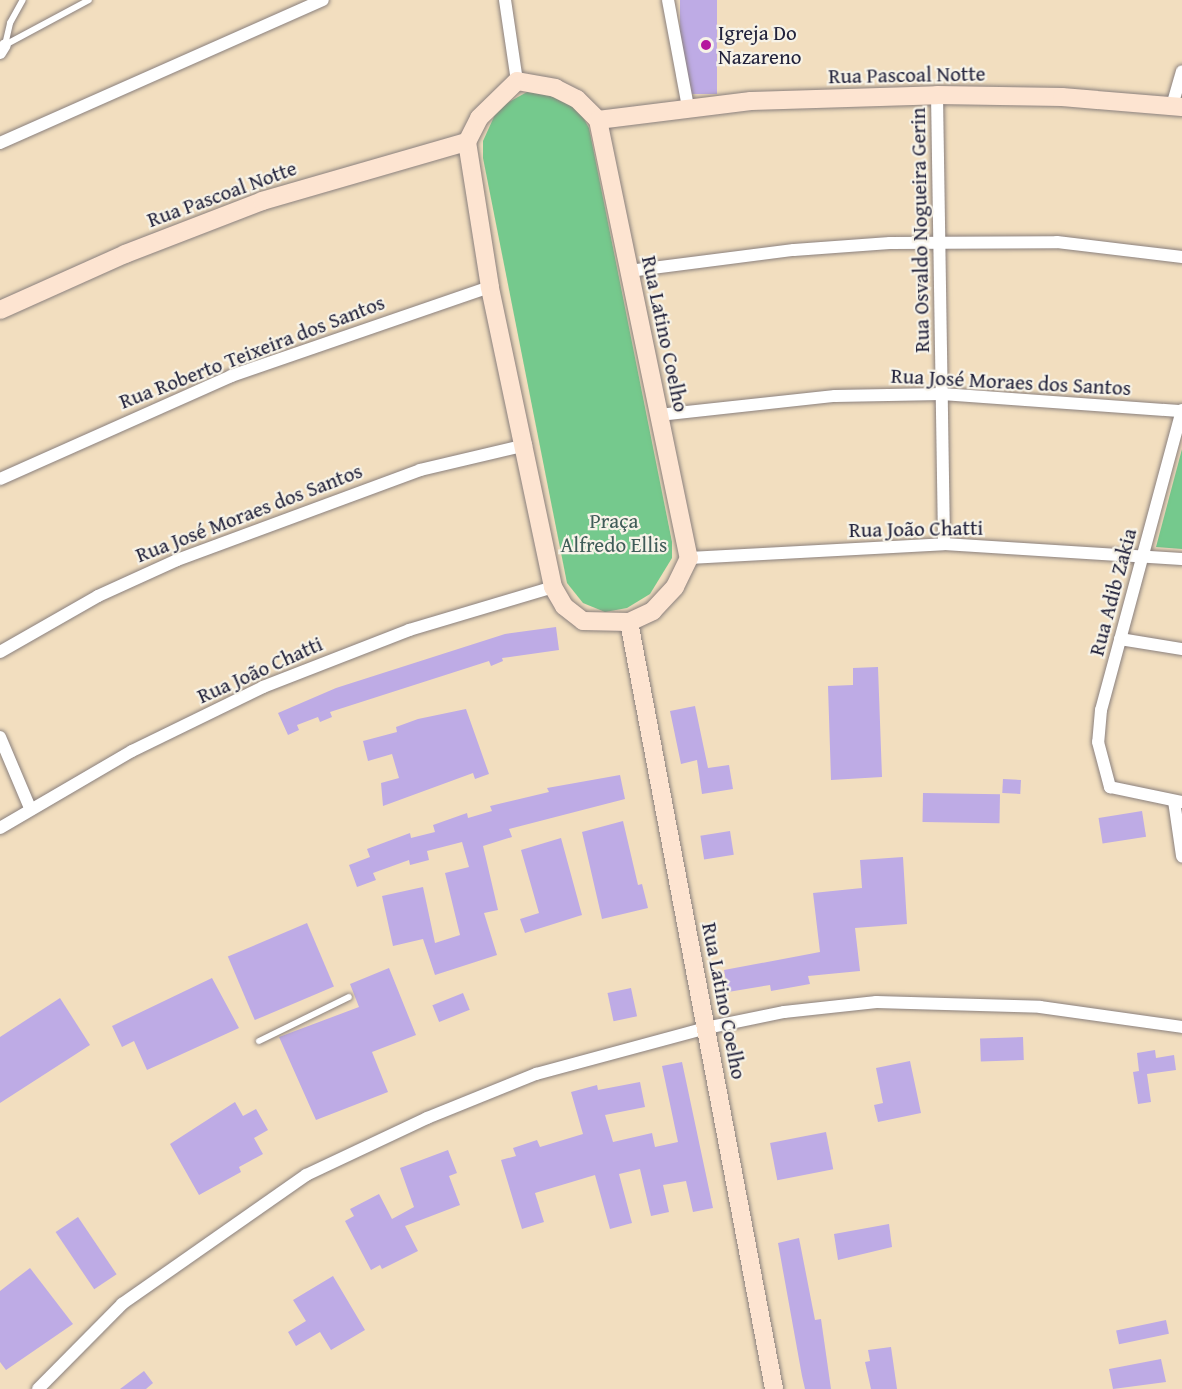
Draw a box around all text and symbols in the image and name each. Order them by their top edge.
place label: Igreja Do Nazareno [718,20,801,70]
marker: Igreja Do Nazareno [699,38,713,52]
street label: Rua Pascoal Notte [828,61,986,89]
street label: Rua Osvaldo Nogueira Gerin [905,107,935,353]
street label: Rua Pascoal Notte [144,155,300,233]
street label: Rua Latino Coelho [636,254,694,414]
street label: Rua Roberto Teixeira dos Santos [116,290,388,414]
street label: Rua José Moraes dos Santos [890,363,1132,401]
street label: Rua José Moraes dos Santos [132,458,366,568]
park label: Praça Alfredo Ellis [561,508,667,558]
street label: Rua João Chatti [849,515,983,543]
street label: Rua Adib Zakia [1084,526,1142,658]
street label: Rua João Chatti [193,631,327,709]
street label: Rua Latino Coelho [696,921,752,1081]

